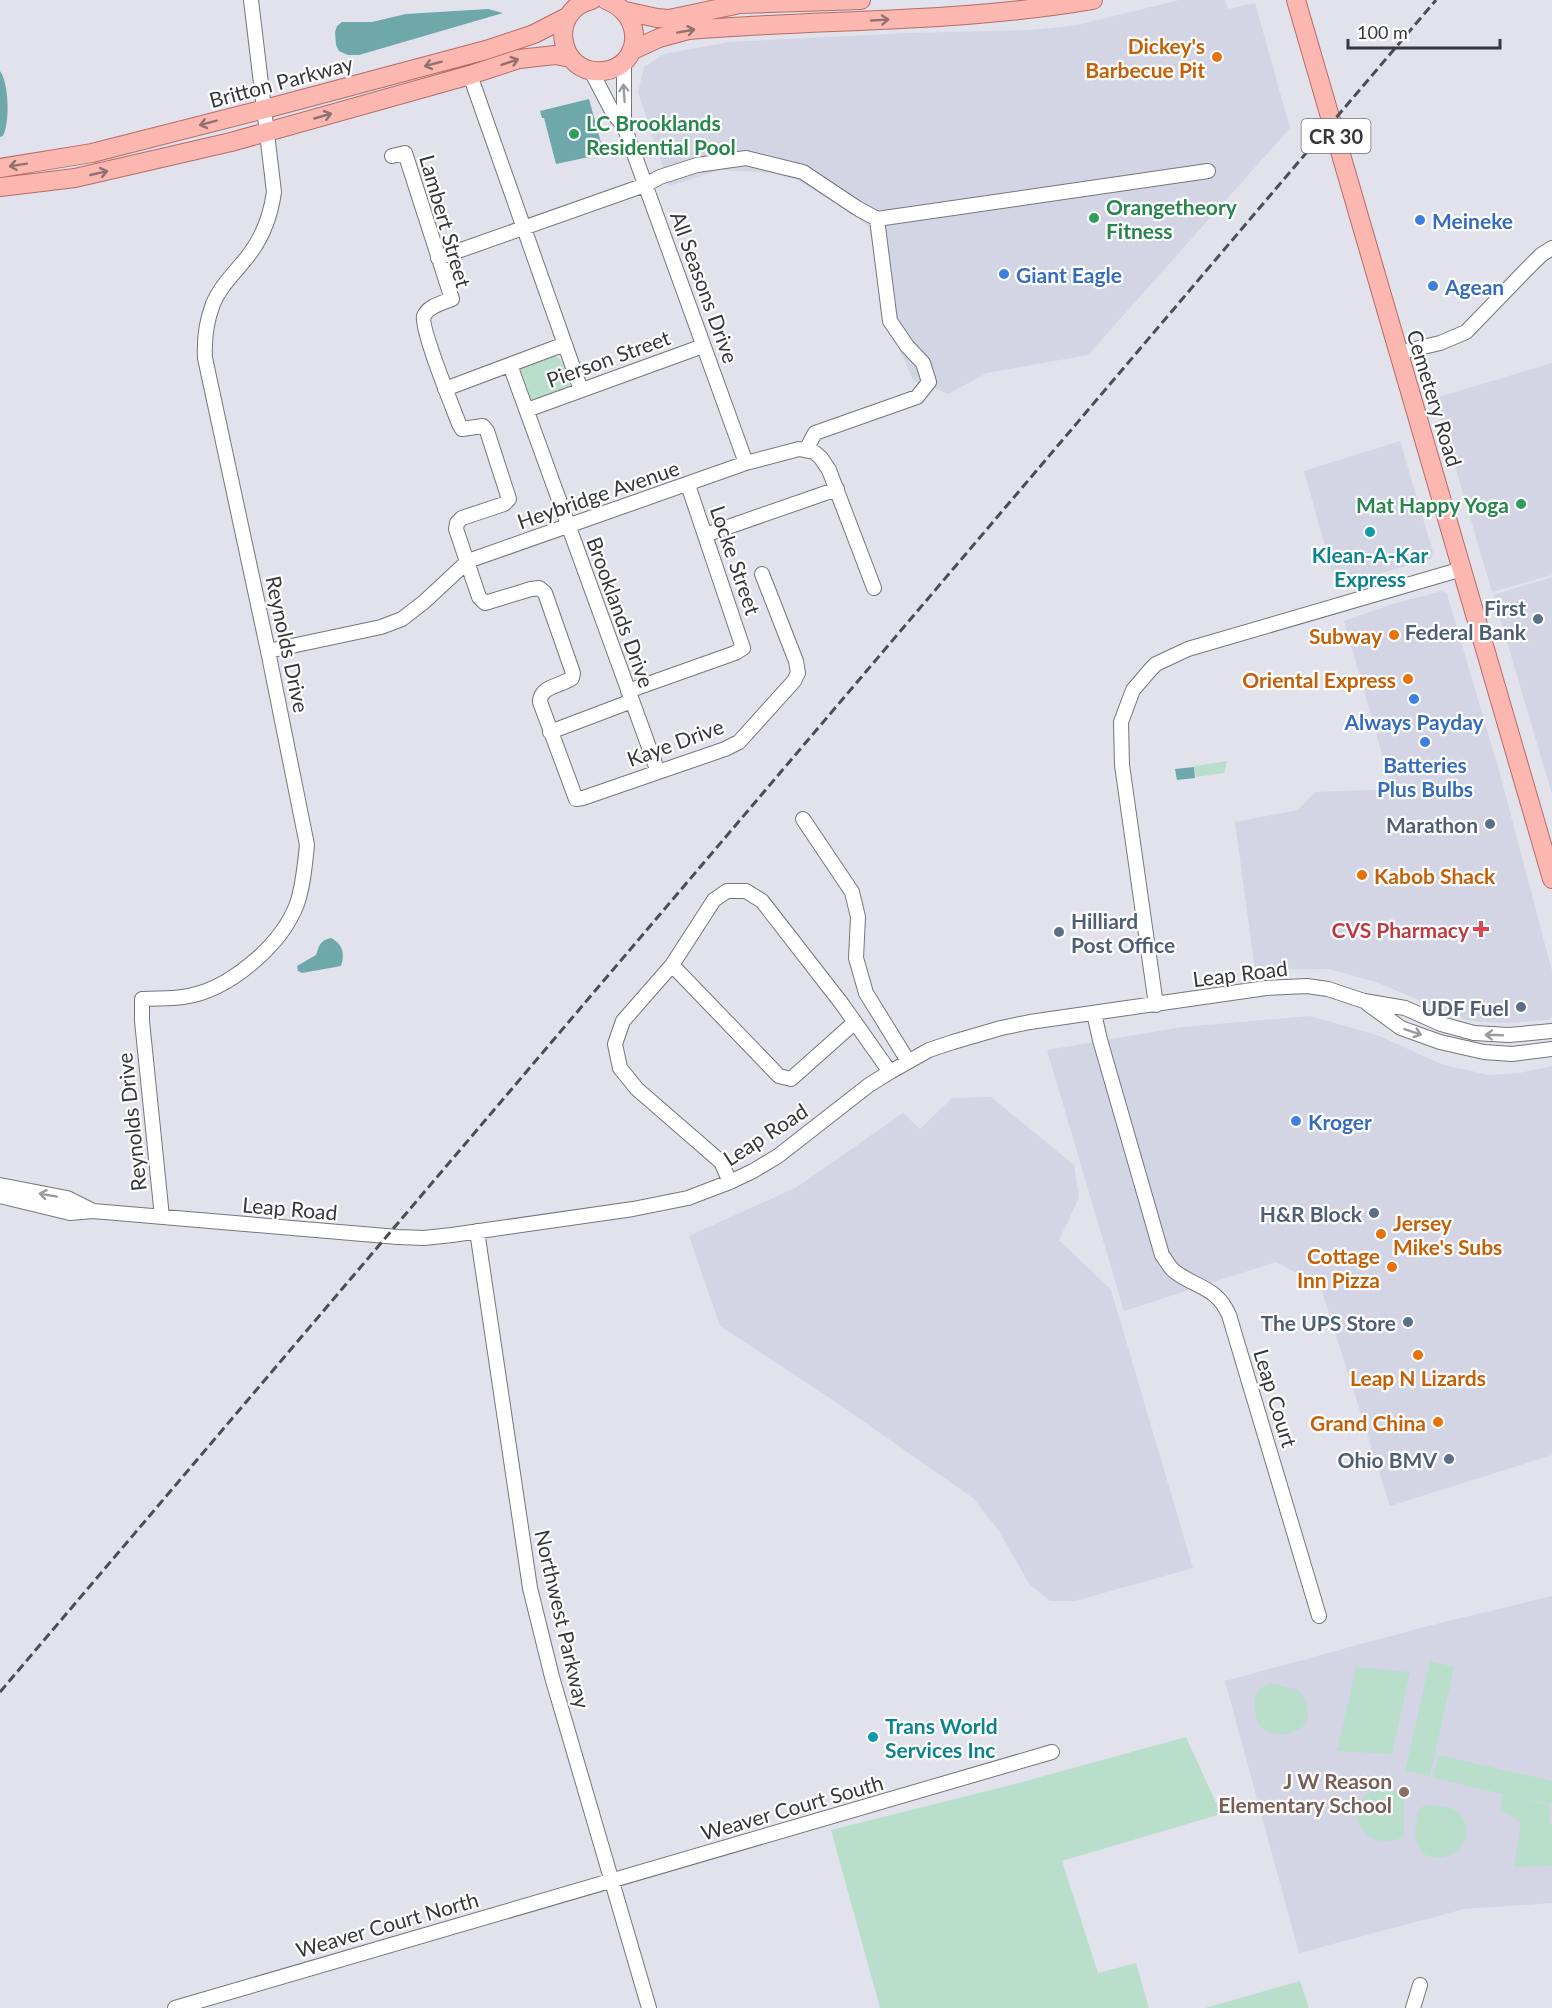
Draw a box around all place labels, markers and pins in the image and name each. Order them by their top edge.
place label: Dickey's Barbecue Pit [1085,33,1205,82]
marker: Dickey's Barbecue Pit [1210,50,1224,64]
place label: LC Brooklands Residential Pool [586,110,736,159]
marker: LC Brooklands Residential Pool [567,127,581,141]
place label: Orangetheory Fitness [1106,194,1238,243]
place label: Meineke [1432,208,1513,233]
marker: Orangetheory Fitness [1087,211,1101,225]
marker: Meineke [1413,213,1427,227]
place label: Giant Eagle [1016,262,1122,287]
marker: Giant Eagle [997,267,1011,281]
place label: Agean [1444,274,1504,299]
marker: Agean [1426,279,1440,293]
place label: Mat Happy Yoga [1356,492,1509,517]
marker: Mat Happy Yoga [1514,497,1528,511]
marker: Klean-A-Kar Express [1363,525,1377,539]
place label: Klean-A-Kar Express [1312,542,1428,591]
place label: First Federal Bank [1405,595,1527,644]
marker: First Federal Bank [1531,612,1545,626]
place label: Subway [1309,623,1383,648]
marker: Subway [1387,628,1401,642]
place label: Oriental Express [1242,667,1396,692]
marker: Oriental Express [1401,672,1415,686]
marker: Always Payday [1407,692,1421,706]
place label: Always Payday [1343,709,1485,734]
marker: Batteries Plus Bulbs [1418,735,1432,749]
place label: Batteries Plus Bulbs [1377,752,1473,801]
place label: Marathon [1386,812,1478,837]
marker: Marathon [1483,817,1497,831]
place label: Kabob Shack [1374,863,1496,888]
marker: Kabob Shack [1355,868,1369,882]
place label: Hilliard Post Office [1071,908,1175,957]
place label: CVS Pharmacy [1332,917,1470,942]
marker: CVS Pharmacy [1474,922,1488,936]
marker: Hilliard Post Office [1052,925,1066,939]
place label: UDF Fuel [1422,995,1509,1020]
marker: UDF Fuel [1514,1000,1528,1014]
place label: Kroger [1308,1109,1372,1134]
marker: Kroger [1289,1114,1303,1128]
place label: H&R Block [1260,1201,1363,1226]
marker: H&R Block [1367,1206,1381,1220]
place label: Jersey Mike's Subs [1393,1210,1502,1259]
marker: Jersey Mike's Subs [1374,1227,1388,1241]
place label: Cottage Inn Pizza [1297,1243,1380,1292]
marker: Cottage Inn Pizza [1385,1260,1399,1274]
place label: The UPS Store [1261,1310,1396,1335]
marker: The UPS Store [1401,1315,1415,1329]
marker: Leap N Lizards [1411,1348,1425,1362]
place label: Leap N Lizards [1350,1365,1486,1390]
place label: Grand China [1310,1410,1426,1435]
marker: Grand China [1431,1415,1445,1429]
place label: Ohio BMV [1338,1447,1437,1472]
marker: Ohio BMV [1442,1452,1456,1466]
place label: Trans World Services Inc [885,1713,998,1762]
marker: Trans World Services Inc [866,1730,880,1744]
place label: J W Reason Elementary School [1218,1768,1392,1817]
marker: J W Reason Elementary School [1397,1785,1411,1799]

